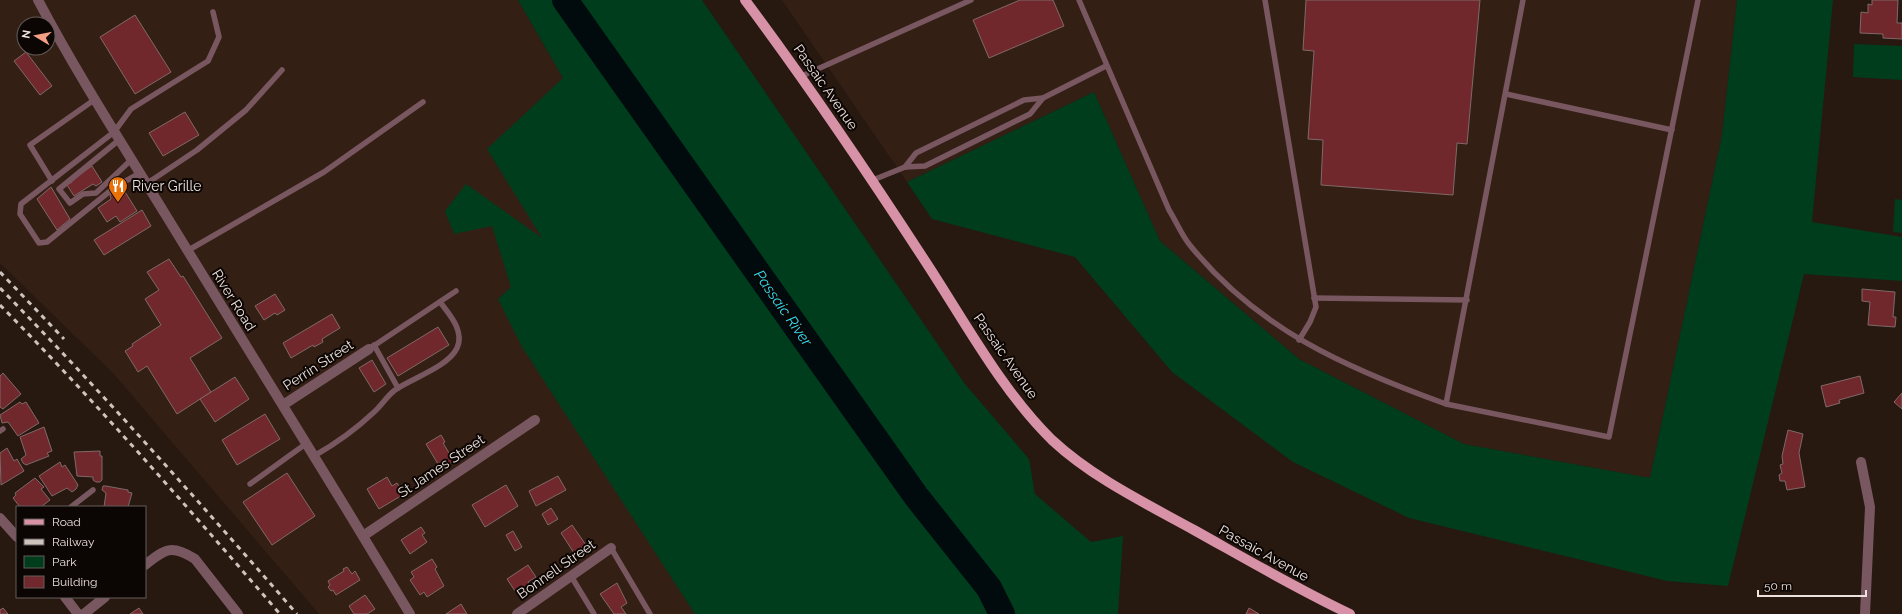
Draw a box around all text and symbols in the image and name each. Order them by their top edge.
north arrow [16,16,56,56]
text: N [20,29,34,40]
street label: Passaic Avenue [791,41,861,133]
restaurant icon: River Grille [107,175,129,203]
place label: River Grille [132,178,202,194]
street label: River Road [209,266,259,334]
water label: Passaic River [750,267,816,350]
street label: Passaic Avenue [971,310,1041,402]
street label: Perrin Street [280,336,356,394]
street label: St James Street [395,431,487,501]
legend [16,506,146,598]
text: Road [52,515,81,529]
street label: Passaic Avenue [1216,522,1312,584]
text: Railway [52,535,95,549]
street label: Bonnell Street [514,536,598,602]
text: Park [52,555,77,569]
scale bar [1758,572,1866,598]
text: Building [52,575,98,589]
text: 50 m [1764,579,1792,593]

